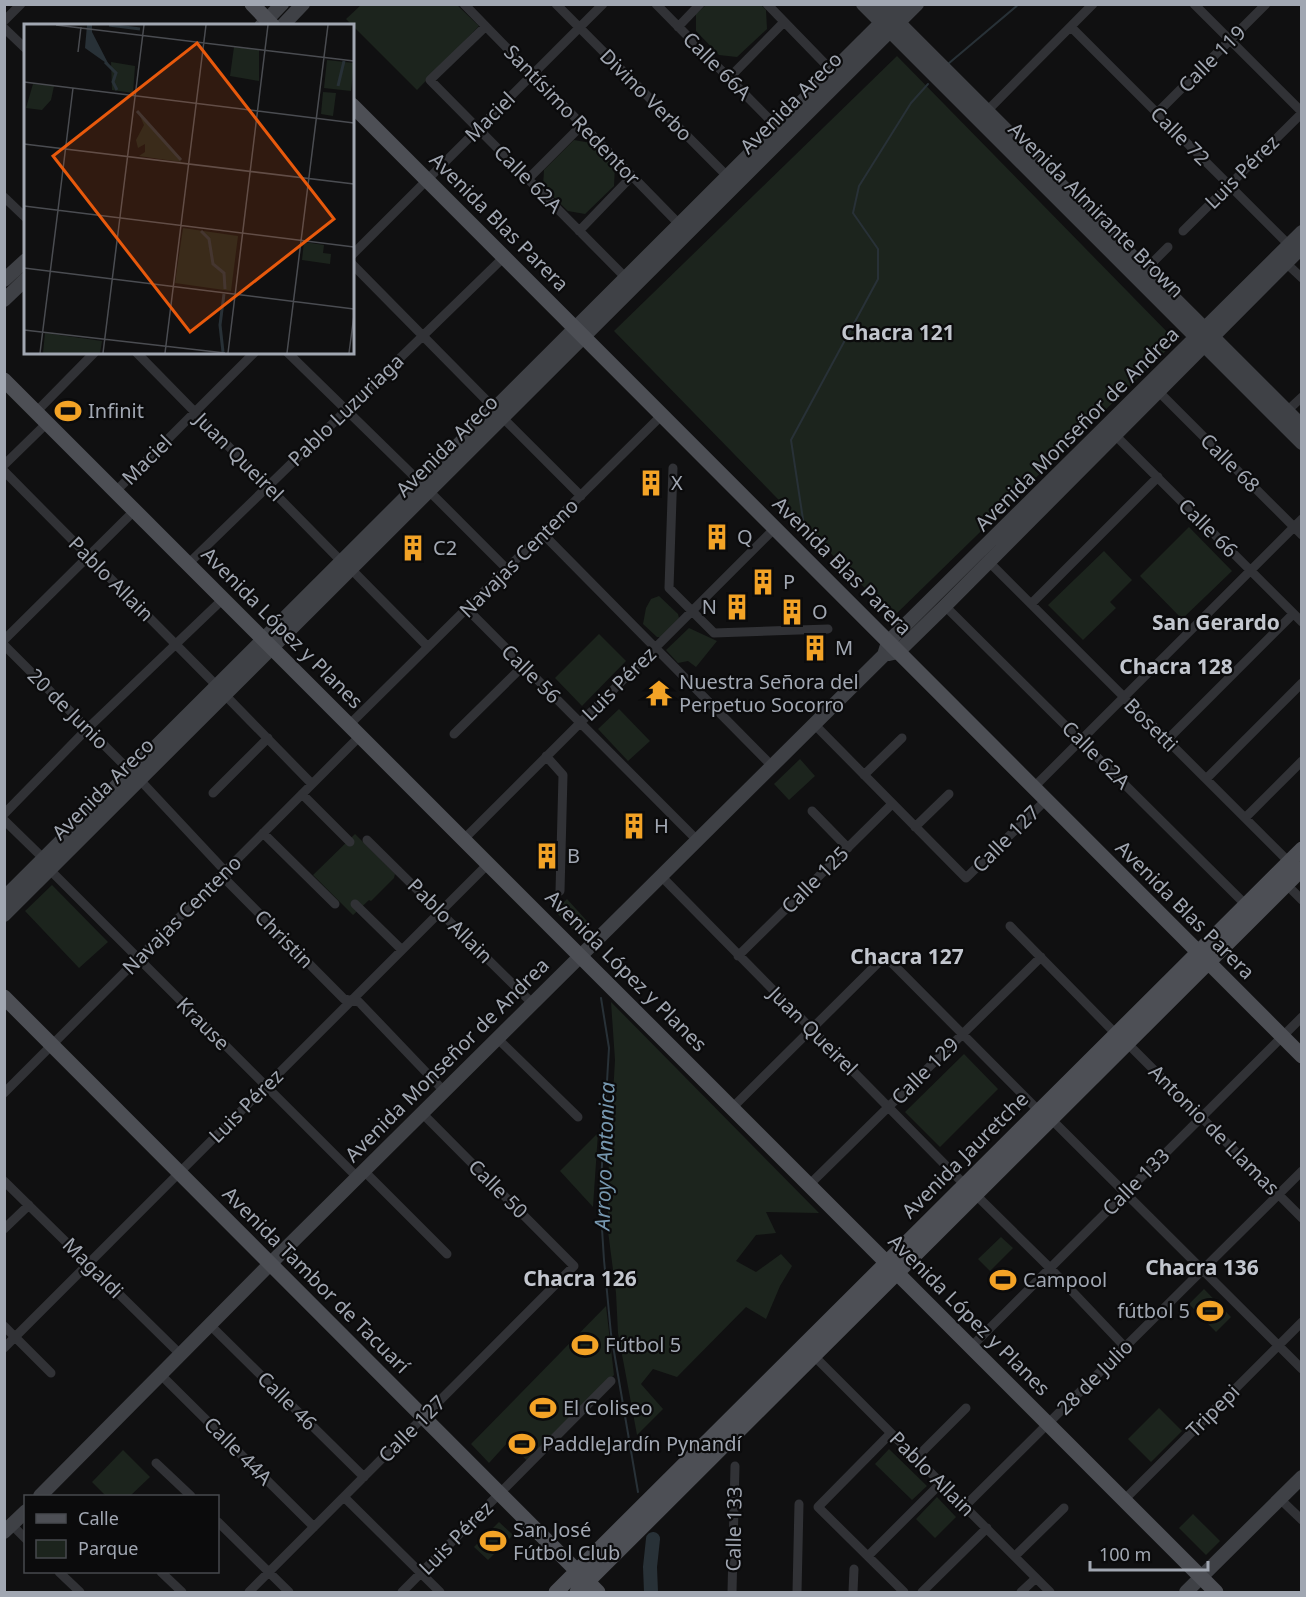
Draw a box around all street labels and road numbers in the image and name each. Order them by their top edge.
street label: Calle 119 [1172,19,1251,98]
street label: Calle 66A [677,26,758,106]
street label: Santísimo Redentor [498,39,646,191]
street label: Divino Verbo [594,43,698,147]
street label: Avenida Areco [734,46,848,160]
street label: Maciel [459,86,521,148]
street label: Calle 72 [1145,100,1216,171]
street label: Avenida Almirante Brown [1003,116,1190,303]
street label: Luis Pérez [1199,129,1285,215]
street label: Calle 62A [488,139,569,219]
street label: Avenida Blas Parera [424,146,575,297]
street label: Avenida Monseñor de Andrea [969,321,1185,537]
street label: Pablo Luzuriaga [282,348,409,472]
street label: Avenida Areco [390,389,504,503]
street label: Juan Queirel [188,405,290,507]
street label: Calle 68 [1195,427,1266,498]
street label: Maciel [116,429,178,491]
street label: Navajas Centeno [453,492,584,623]
street label: Avenida Blas Parera [768,492,916,640]
street label: Calle 66 [1173,492,1244,563]
street label: Pablo Allain [63,530,160,627]
street label: Avenida López y Planes [196,541,369,714]
street label: Calle 56 [496,638,567,709]
street label: Luis Pérez [576,641,662,727]
street label: 20 de Junio [22,662,115,755]
street label: Bosetti [1119,692,1184,757]
street label: Calle 62A [1056,715,1137,795]
street label: Avenida Areco [46,732,160,846]
street label: Calle 127 [966,799,1045,878]
street label: Avenida Blas Parera [1110,834,1261,985]
street label: Calle 125 [775,840,854,919]
street label: Navajas Centeno [116,849,247,980]
street label: Pablo Allain [402,872,499,969]
street label: Avenida López y Planes [540,884,713,1057]
street label: Christin [249,903,320,974]
street label: Avenida Monseñor de Andrea [339,952,555,1168]
street label: Juan Queirel [762,979,864,1081]
street label: Krause [171,991,236,1056]
street label: Calle 129 [885,1031,964,1110]
street label: Antonio de Llamas [1143,1058,1286,1201]
street label: Luis Pérez [203,1063,289,1149]
street label: Avenida Jauretche [895,1085,1034,1224]
street label: Calle 133 [1096,1142,1175,1221]
street label: Calle 50 [463,1153,534,1224]
street label: Avenida Tambor de Tacuarí [217,1180,416,1380]
street label: Avenida López y Planes [883,1228,1056,1401]
street label: Magaldi [57,1231,130,1304]
street label: 28 de Julio [1051,1333,1139,1421]
street label: Calle 46 [252,1365,323,1436]
street label: Tripepi [1180,1378,1245,1443]
street label: Calle 127 [372,1389,451,1468]
street label: Calle 44A [198,1411,279,1491]
street label: Pablo Allain [884,1425,981,1522]
street label: Calle 133 [719,1486,748,1572]
street label: Luis Pérez [413,1495,499,1581]

